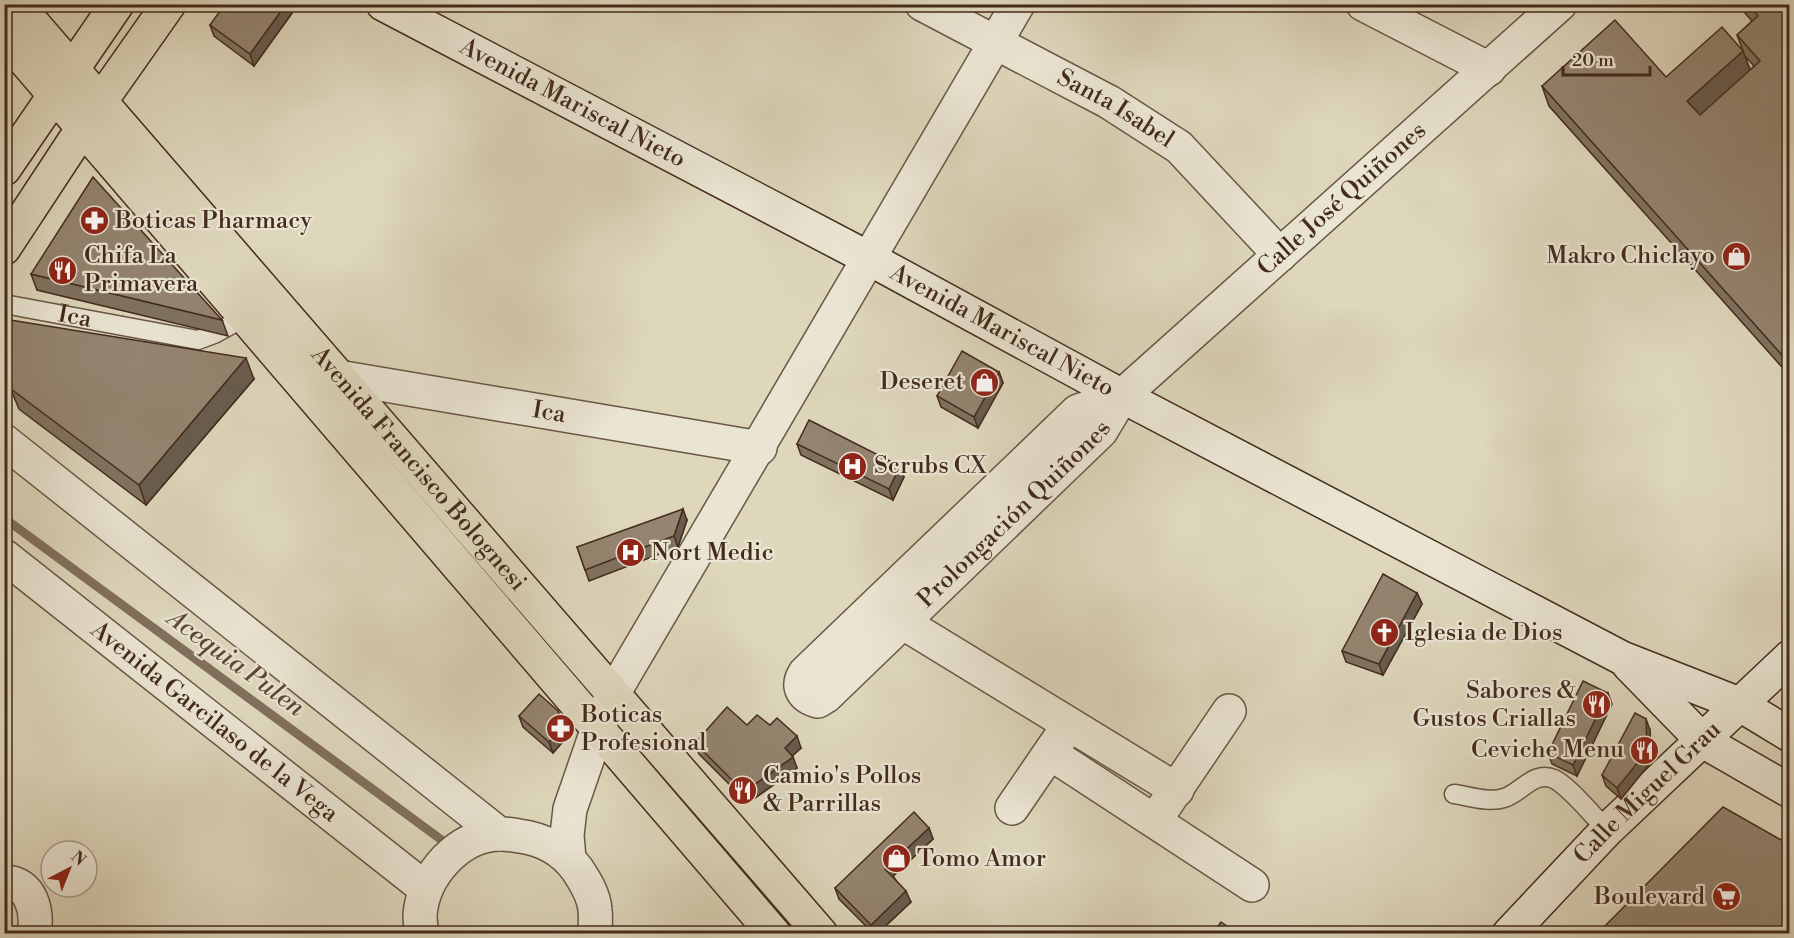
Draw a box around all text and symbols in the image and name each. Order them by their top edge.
street label: Avenida Mariscal Nieto [454,31,691,175]
scale bar [1563,39,1650,77]
text: 20 m [1572,49,1614,72]
street label: Santa Isabel [1052,62,1180,155]
street label: Calle José Quiñones [1251,116,1433,283]
pharmacy icon: Boticas Pharmacy [78,205,110,237]
place label: Boticas Pharmacy [114,206,312,236]
shop icon: Makro Chiclayo [1720,240,1752,272]
place label: Chifa La Primavera [84,241,199,299]
place label: Makro Chiclayo [1546,241,1715,271]
restaurant icon: Chifa La Primavera [47,254,79,286]
street label: Avenida Mariscal Nieto [884,257,1119,404]
street label: Ica [56,299,95,335]
street label: Avenida Francisco Bolognesi [304,340,533,597]
shop icon: Deseret [969,366,1001,398]
place label: Deseret [880,367,964,397]
street label: Ica [530,395,569,430]
street label: Prolongación Quiñones [911,416,1118,614]
hospital icon: Scrubs CX [837,450,869,482]
place label: Scrubs CX [874,451,987,481]
hospital icon: Nort Medic [614,537,646,569]
place label: Nort Medic [651,538,774,568]
water label: Acequia Pulen [159,601,311,724]
street label: Avenida Garcilaso de la Vega [84,615,345,829]
church icon: Iglesia de Dios [1368,617,1400,649]
place label: Iglesia de Dios [1405,618,1563,648]
place label: Sabores & Gustos Criallas [1413,676,1576,734]
restaurant icon: Sabores & Gustos Criallas [1581,689,1613,721]
place label: Boticas Profesional [580,700,706,758]
pharmacy icon: Boticas Profesional [544,713,576,745]
street label: Calle Miguel Grau [1568,715,1728,871]
restaurant icon: Ceviche Menu [1629,734,1661,766]
place label: Ceviche Menu [1471,735,1624,765]
place label: Camio's Pollos & Parrillas [763,761,921,819]
restaurant icon: Camio's Pollos & Parrillas [726,774,758,806]
north arrow [39,839,99,899]
shop icon: Tomo Amor [880,843,912,875]
place label: Tomo Amor [917,844,1046,874]
text: N [67,847,90,870]
supermarket icon: Boulevard [1710,881,1742,913]
place label: Boulevard [1593,882,1705,912]

